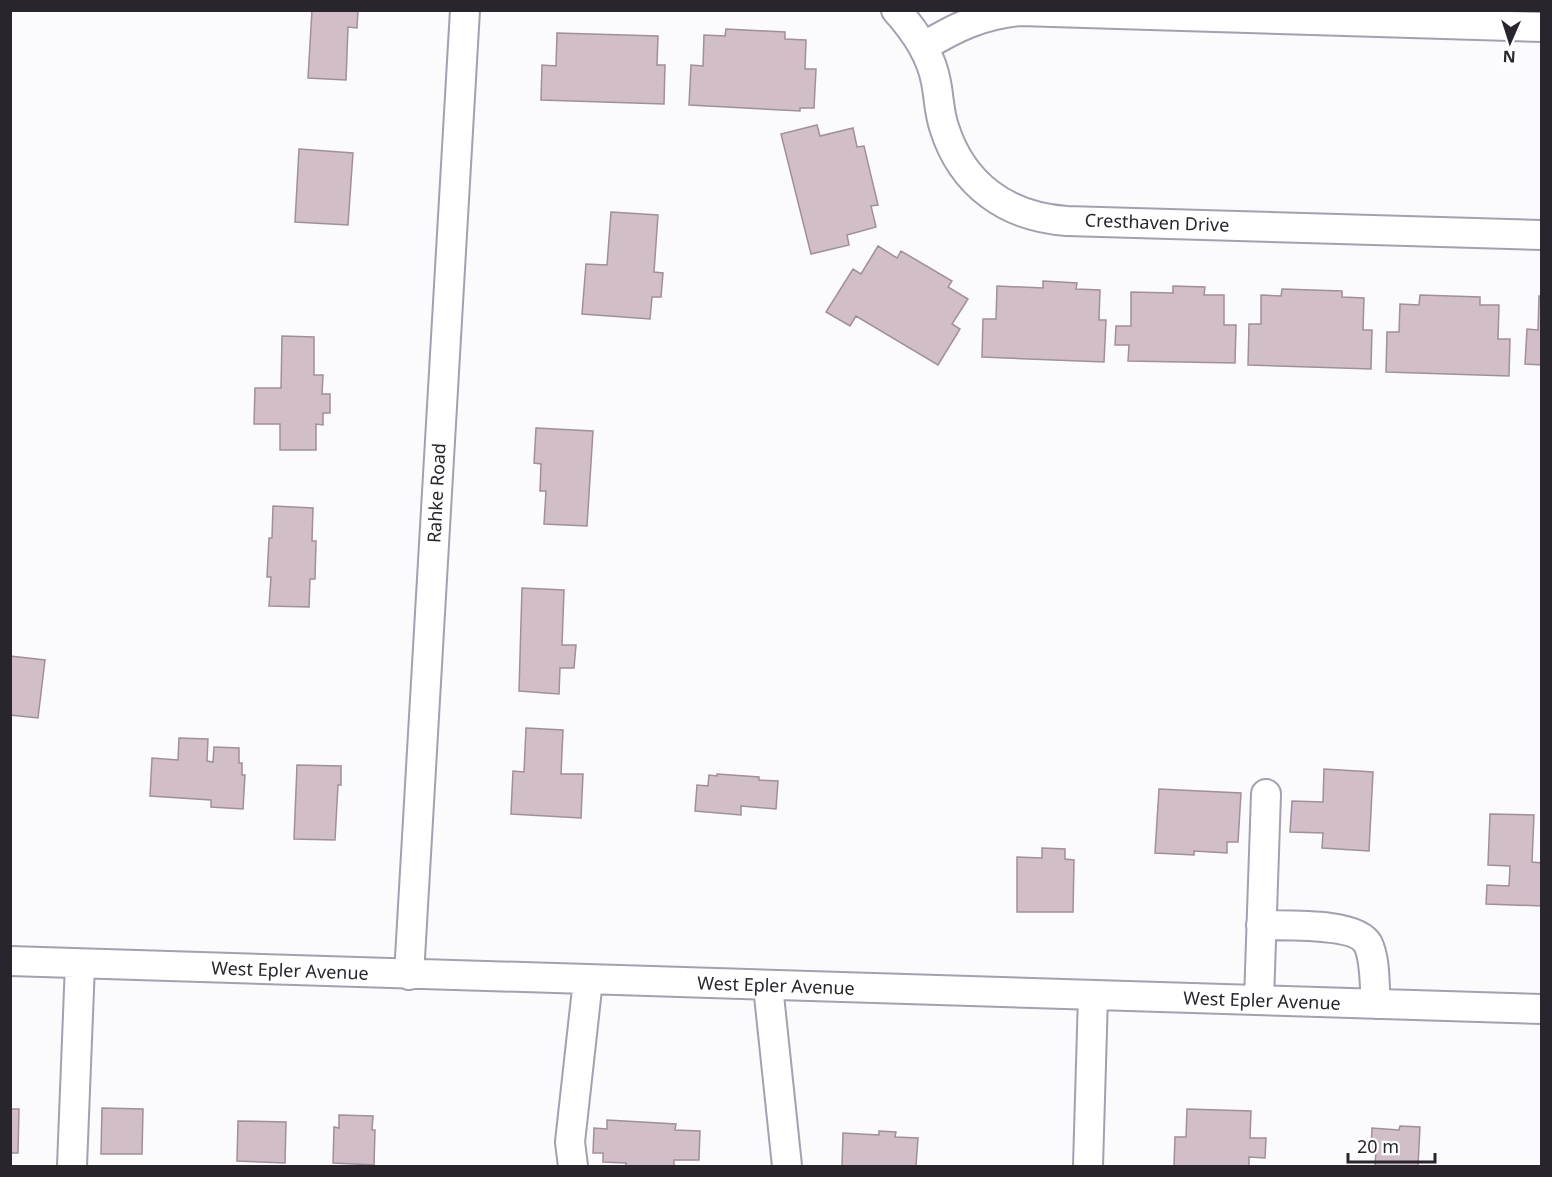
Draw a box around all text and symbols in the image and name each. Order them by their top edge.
north arrow [1480,12,1540,72]
text: N [1502,46,1516,68]
street label: Cresthaven Drive [1084,207,1230,237]
street label: Rahke Road [421,442,451,544]
street label: West Epler Avenue [211,955,369,985]
street label: West Epler Avenue [697,970,855,1000]
street label: West Epler Avenue [1183,985,1341,1015]
scale bar [1348,1126,1435,1164]
text: 20 m [1357,1134,1399,1158]

